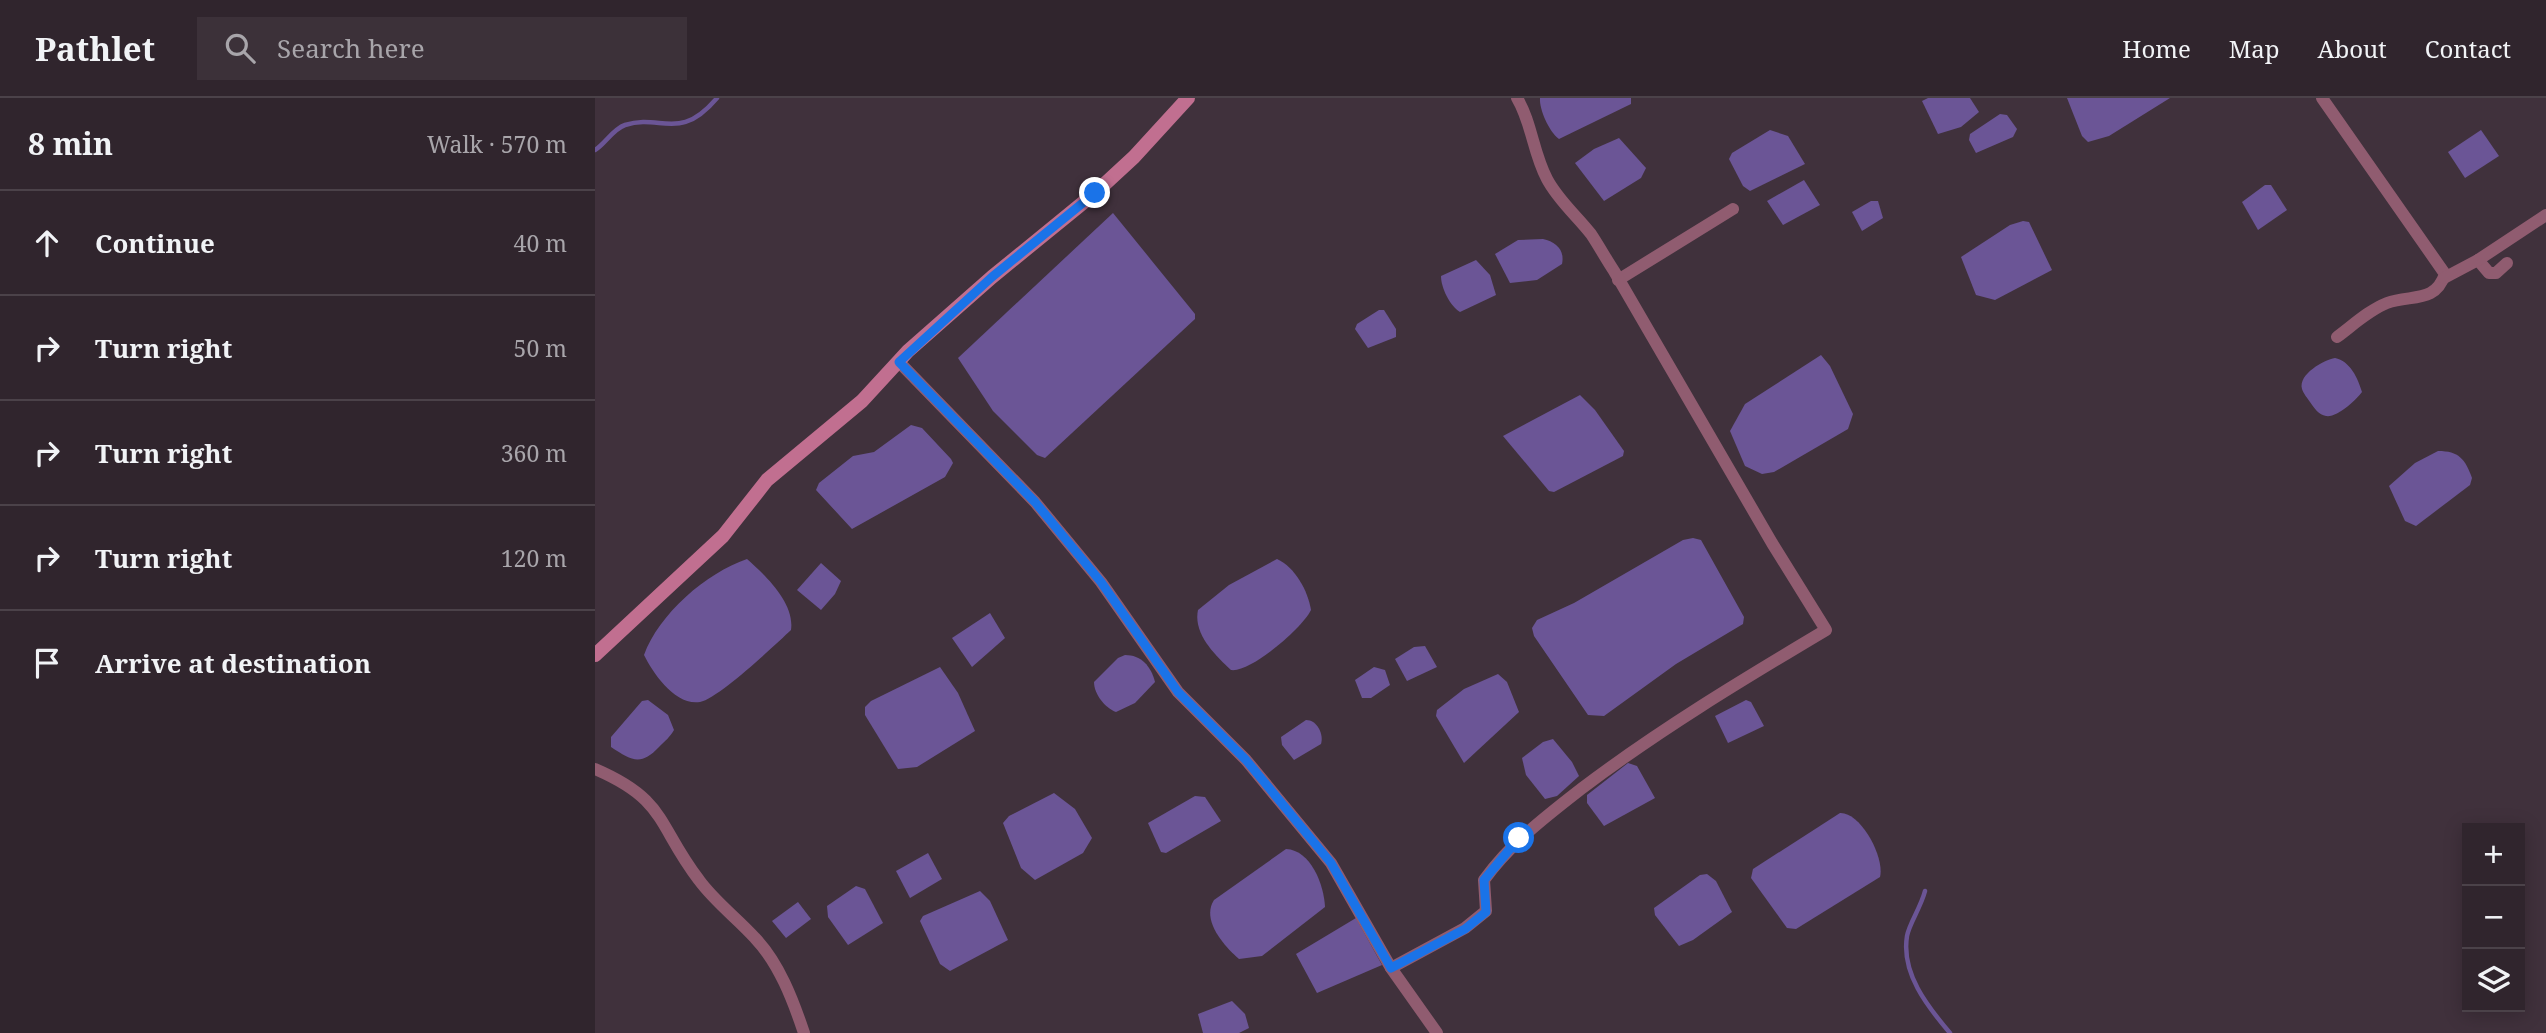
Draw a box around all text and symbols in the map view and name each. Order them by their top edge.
search box [197,17,687,80]
text: Pathlet [35,26,155,71]
icon: search [221,29,259,67]
text: Search here [277,30,425,66]
text: Home [2122,32,2191,65]
text: Map [2229,32,2280,65]
text: About [2318,32,2387,65]
text: Contact [2425,32,2511,65]
text: 8 min [28,123,113,164]
text: Walk · 570 m [427,128,567,160]
route end [1079,177,1110,208]
icon: ahead [28,224,66,262]
text: Continue [95,225,215,261]
text: 40 m [514,227,567,259]
icon: right [28,329,66,367]
text: Turn right [95,330,232,366]
text: 50 m [514,332,567,364]
icon: right [28,434,66,472]
text: Turn right [95,435,232,471]
text: 360 m [501,437,567,469]
icon: right [28,539,66,577]
text: Turn right [95,540,232,576]
text: 120 m [501,542,567,574]
icon: arrive [28,644,66,682]
text: Arrive at destination [95,645,371,681]
route start [1503,822,1534,853]
map controls [2462,823,2525,1012]
button: + [2462,823,2525,886]
button: − [2462,886,2525,949]
button: layers [2462,949,2525,1012]

